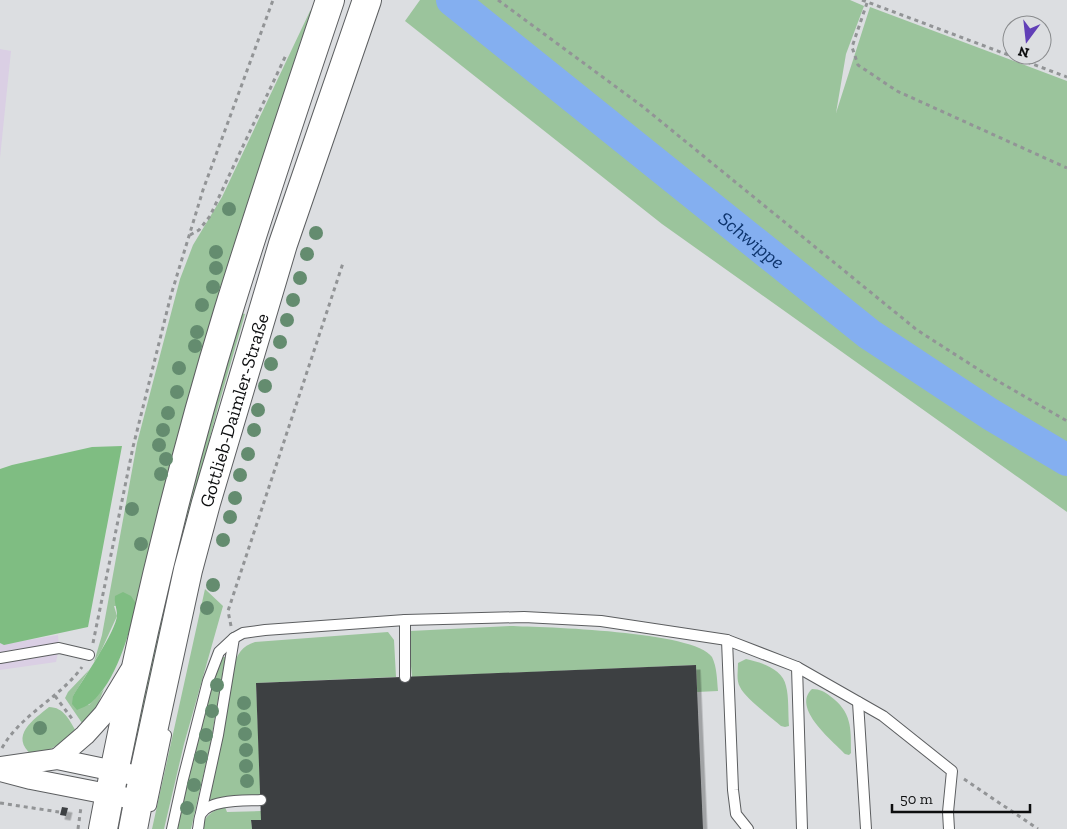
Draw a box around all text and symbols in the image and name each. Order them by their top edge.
north arrow [1002,15,1052,65]
text: N [1016,42,1031,62]
water label: Schwippe [714,206,790,274]
street label: Gottlieb-Daimler-Straße [194,310,273,510]
scale bar [892,782,1030,814]
text: 50 m [900,790,933,808]

